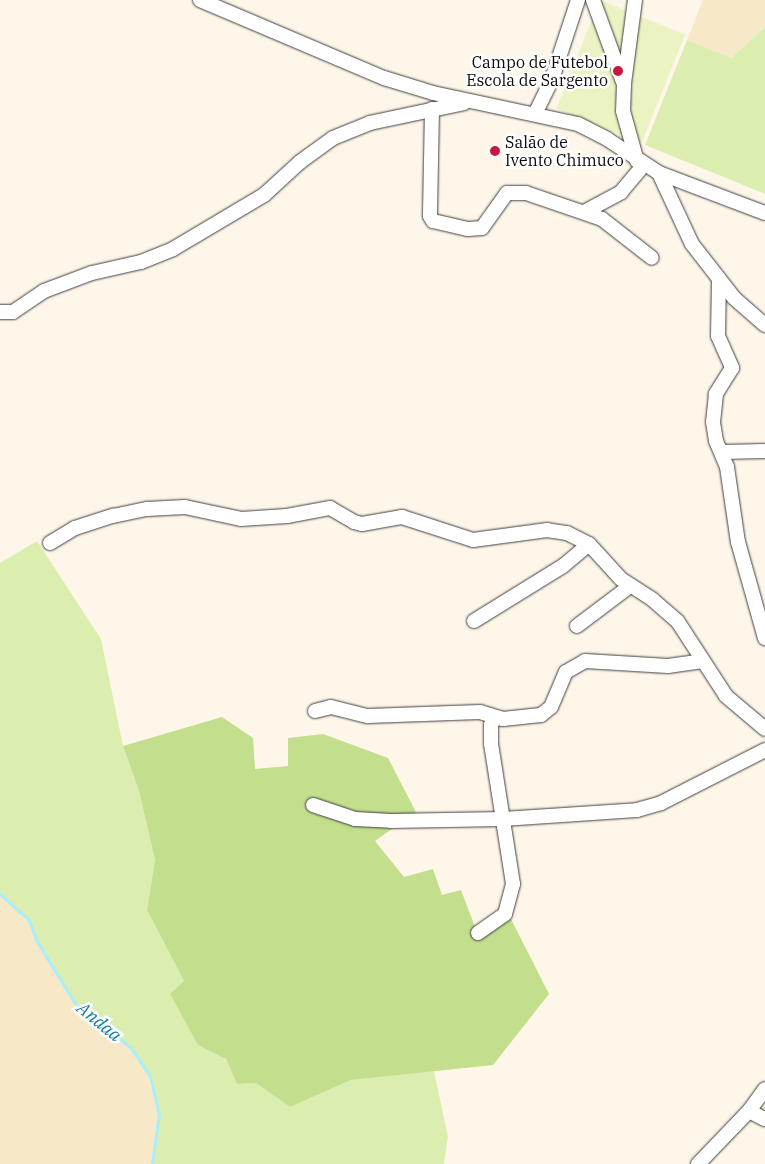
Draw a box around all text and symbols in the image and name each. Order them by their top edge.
place label: Campo de Futebol Escola de Sargento [466,52,608,90]
marker: Campo de Futebol Escola de Sargento [612,65,624,77]
place label: Salão de Ivento Chimuco [505,132,624,170]
marker: Salão de Ivento Chimuco [489,145,501,157]
water label: Andaa [72,998,126,1046]

